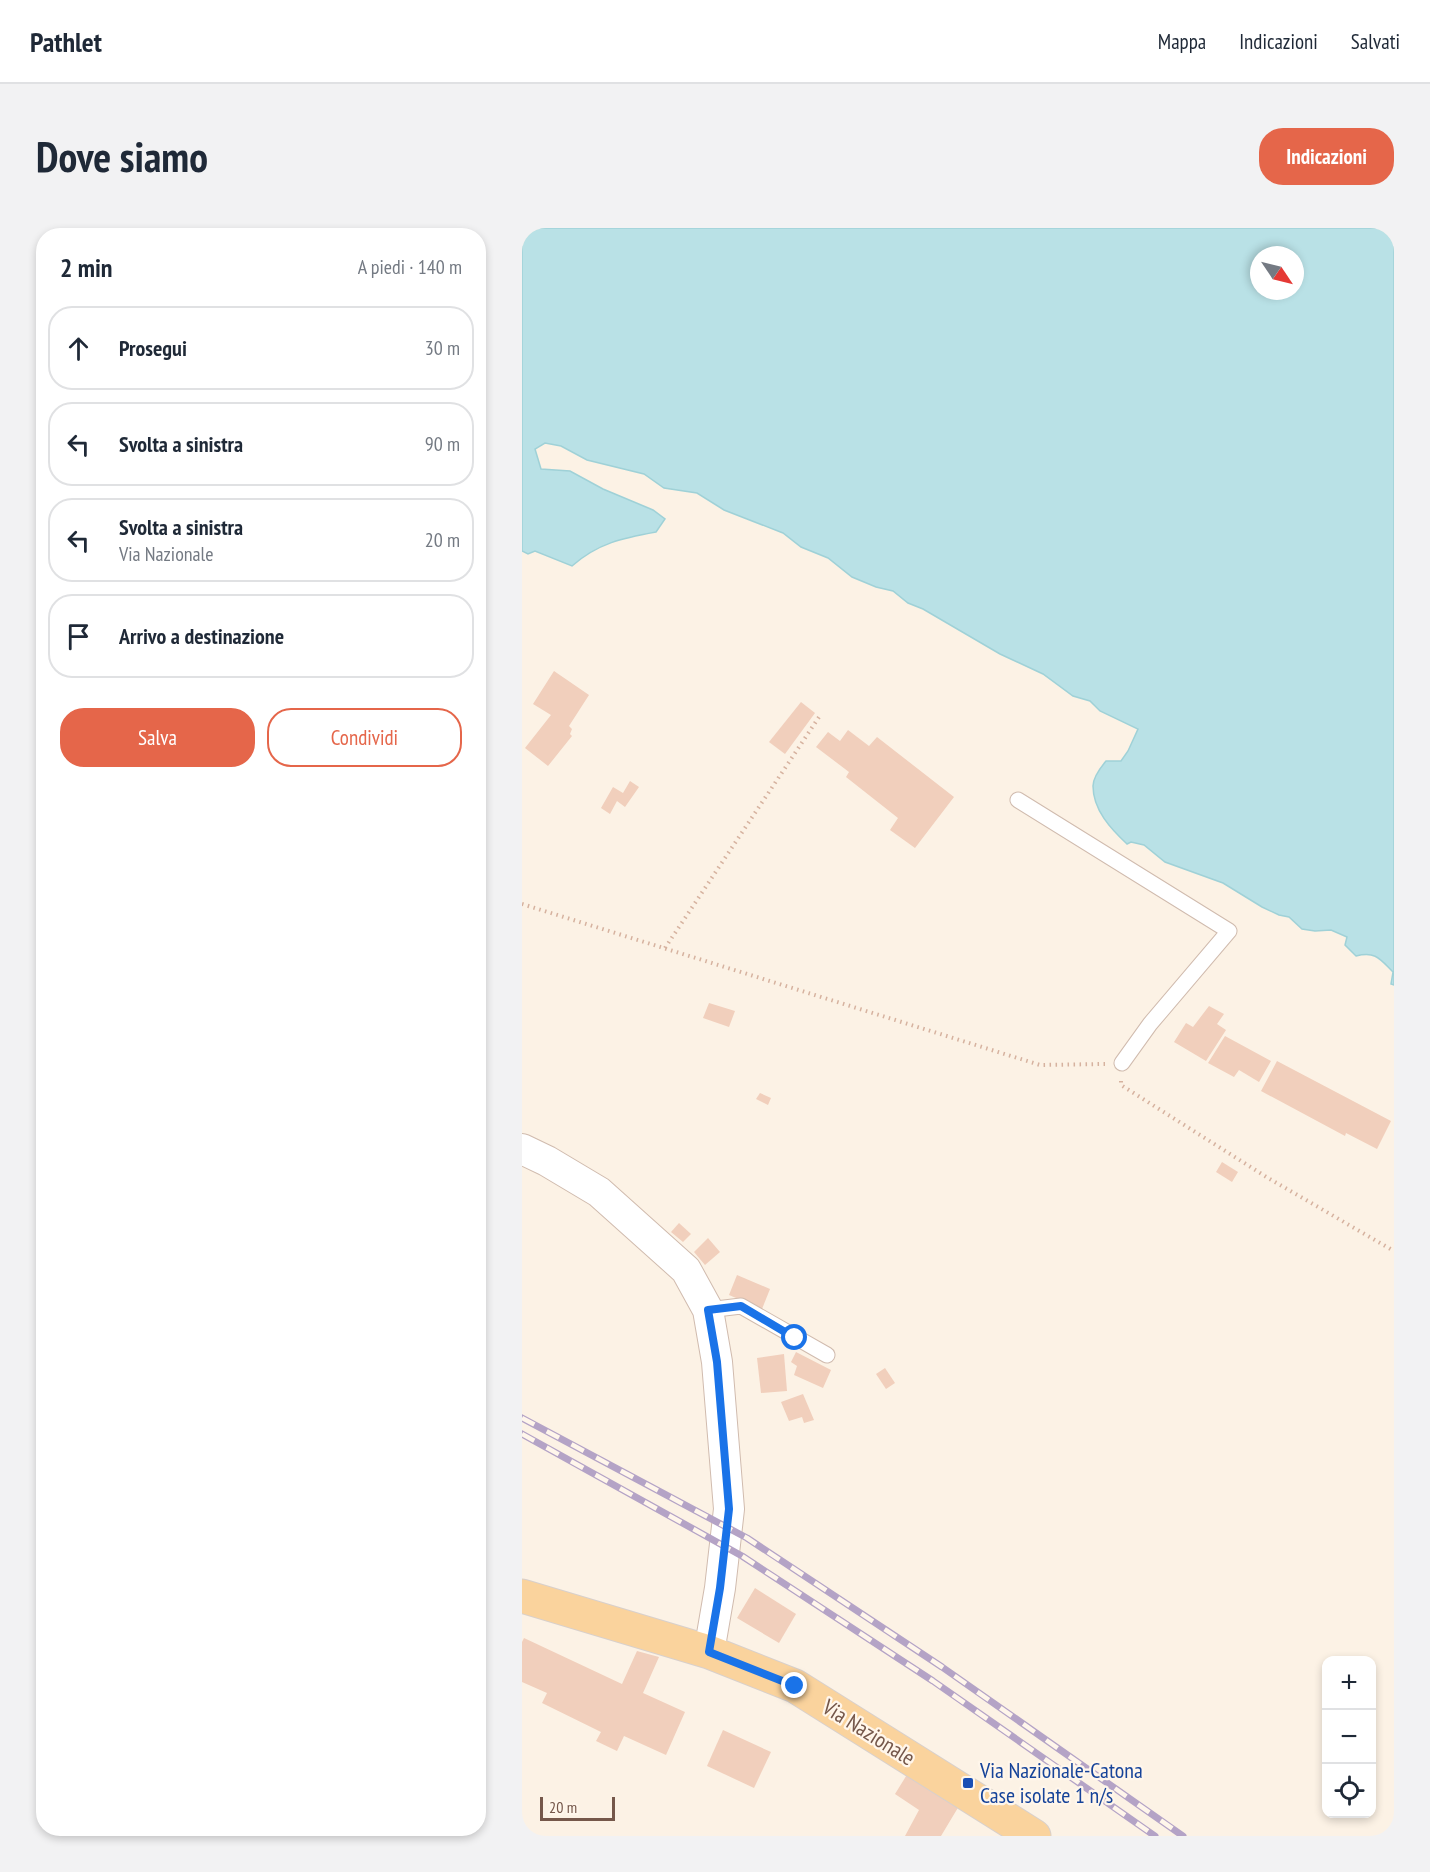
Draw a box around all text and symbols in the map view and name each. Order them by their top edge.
text: Pathlet [30,23,102,60]
text: Mappa [1158,28,1206,55]
text: Indicazioni [1239,28,1318,55]
text: Salvati [1351,28,1400,55]
button: Indicazioni [1259,128,1394,185]
text: Dove siamo [36,129,208,184]
north arrow [1250,246,1304,300]
text: 2 min [60,251,113,284]
text: A piedi · 140 m [358,254,462,280]
icon: ahead [62,332,95,365]
text: Prosegui [119,334,187,362]
text: 30 m [425,335,460,361]
icon: left [62,428,95,461]
text: Svolta a sinistra [119,430,243,458]
text: 90 m [425,431,460,457]
text: Svolta a sinistra [119,513,243,541]
icon: left [62,524,95,557]
text: 20 m [425,527,460,553]
text: Via Nazionale [119,541,213,567]
icon: arrive [62,620,95,653]
text: Arrivo a destinazione [119,622,284,650]
button: Salva [60,708,255,767]
button: Condividi [267,708,462,767]
route start [781,1324,807,1350]
map controls [1322,1656,1376,1818]
button: + [1322,1656,1376,1710]
route end [781,1672,807,1698]
street label: Via Nazionale [817,1692,920,1771]
button: − [1322,1710,1376,1764]
place label: Via Nazionale-Catona Case isolate 1 n/s [979,1756,1143,1809]
button: locate [1322,1764,1376,1818]
marker: Via Nazionale-Catona Case isolate 1 n/s [961,1776,975,1790]
scale bar [540,1794,615,1822]
text: 20 m [549,1797,577,1817]

